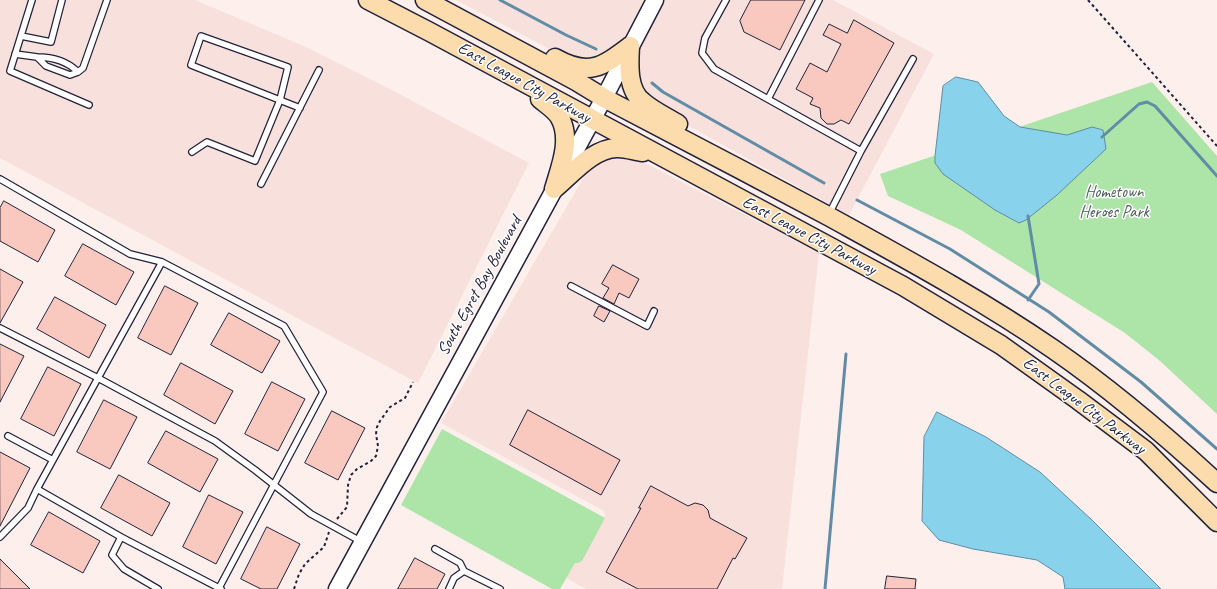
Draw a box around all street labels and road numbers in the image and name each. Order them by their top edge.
street label: East League City Parkway [454,38,594,128]
street label: East League City Parkway [739,192,879,280]
street label: South Egret Bay Boulevard [433,213,527,359]
street label: East League City Parkway [1019,353,1149,459]

